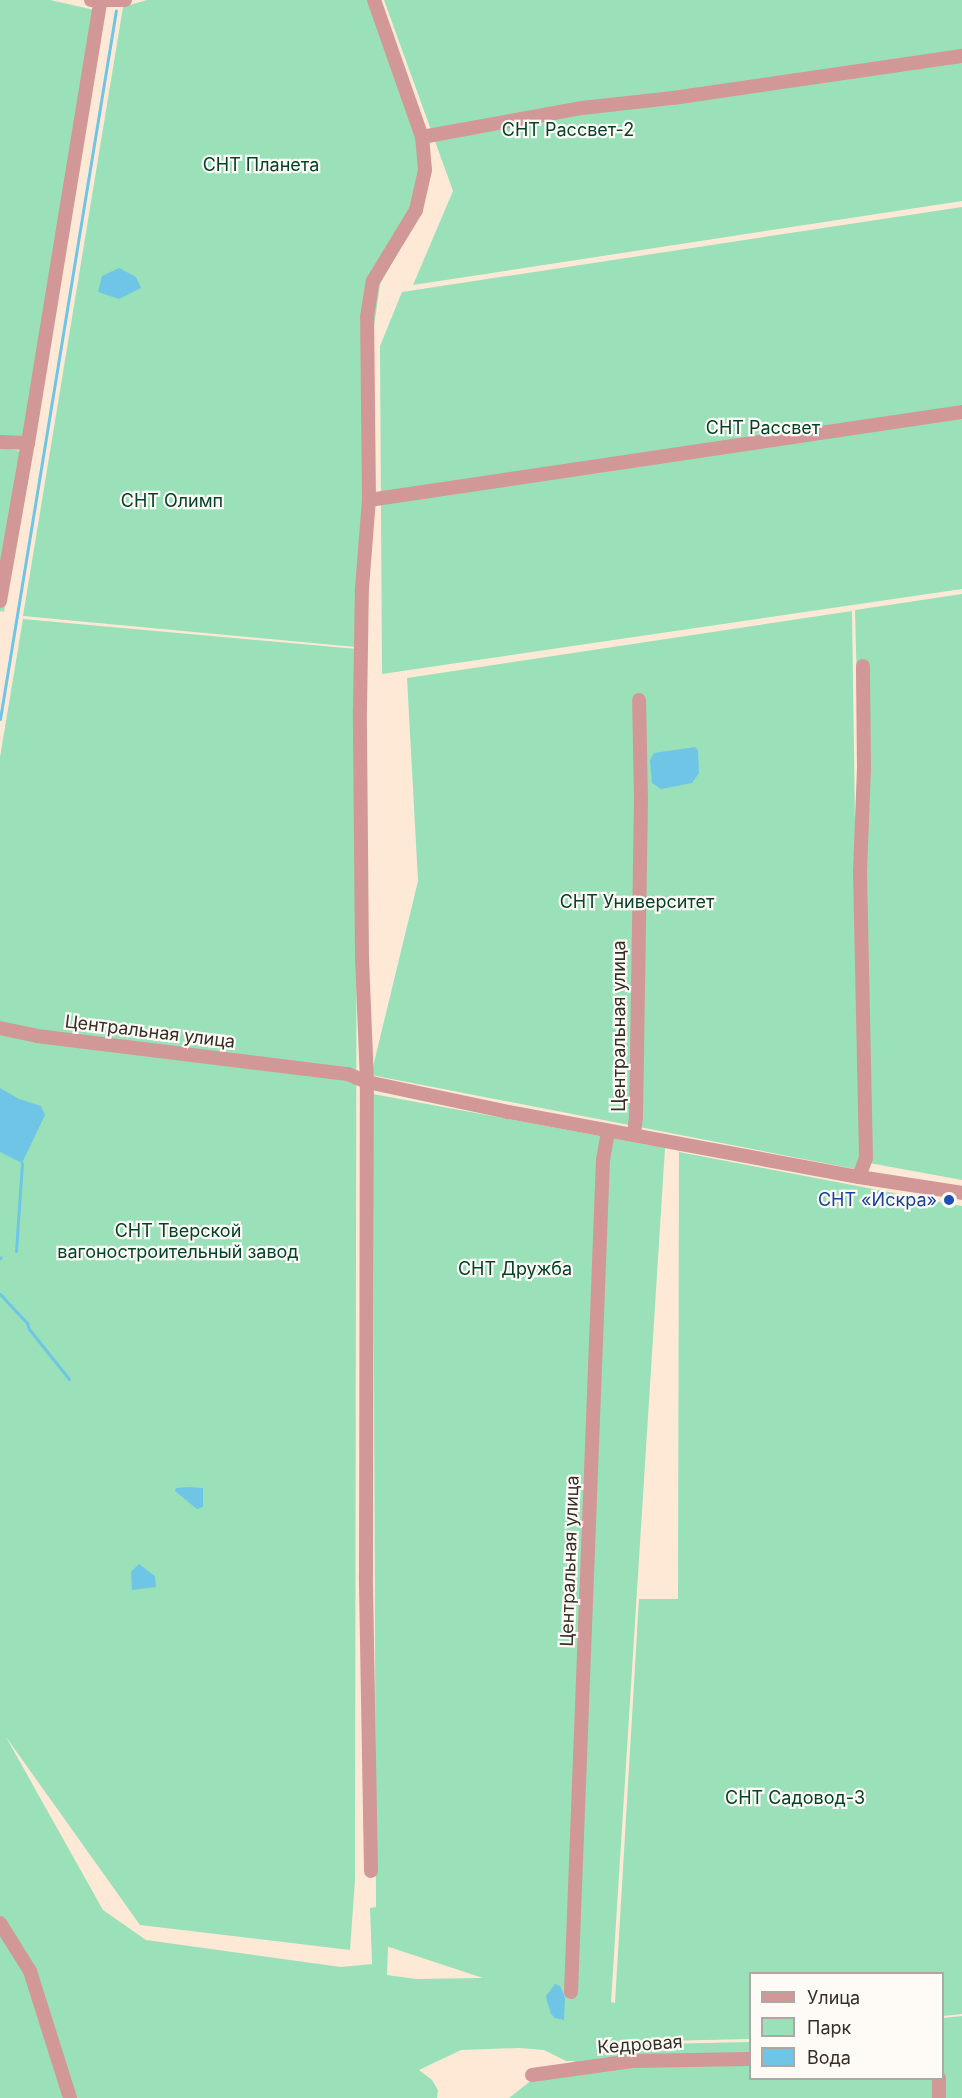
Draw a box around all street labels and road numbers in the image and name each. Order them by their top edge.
street label: Центральная улица [608,940,630,1112]
street label: Центральная улица [64,1011,236,1053]
street label: Центральная улица [556,1475,584,1647]
street label: Кедровая [597,2031,683,2059]

